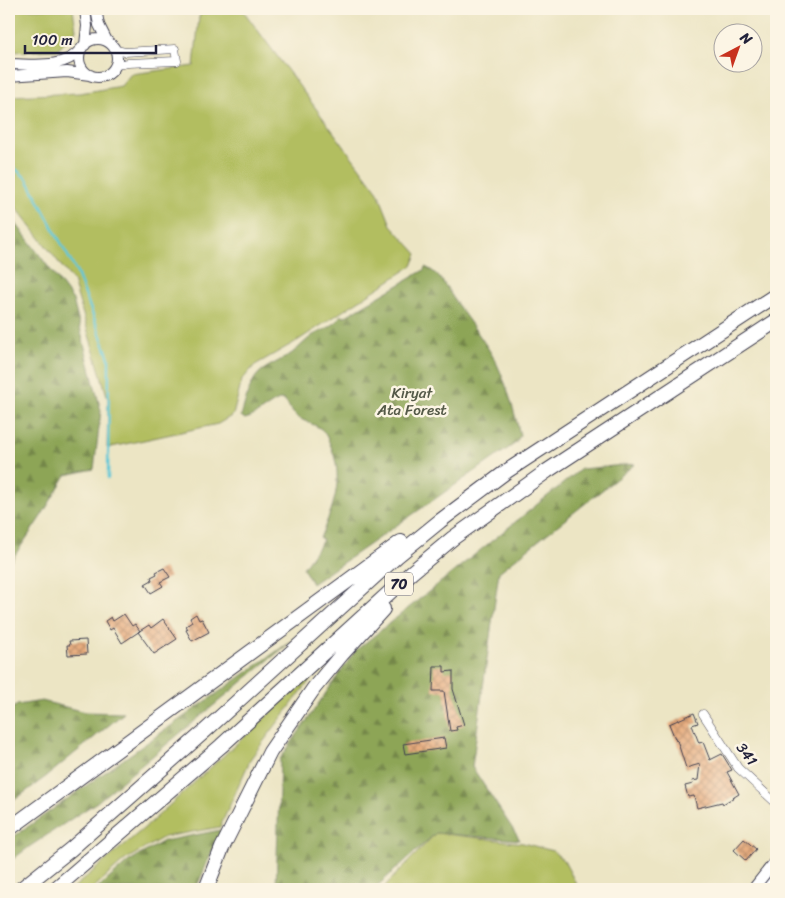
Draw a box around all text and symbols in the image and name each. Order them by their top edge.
scale bar [25,22,156,54]
north arrow [712,22,762,72]
text: N [734,25,758,51]
text: 100 m [32,27,73,53]
park label: Kiryat Ata Forest [376,380,447,423]
road number: 70 [385,572,413,596]
street label: 341 [729,737,765,771]

